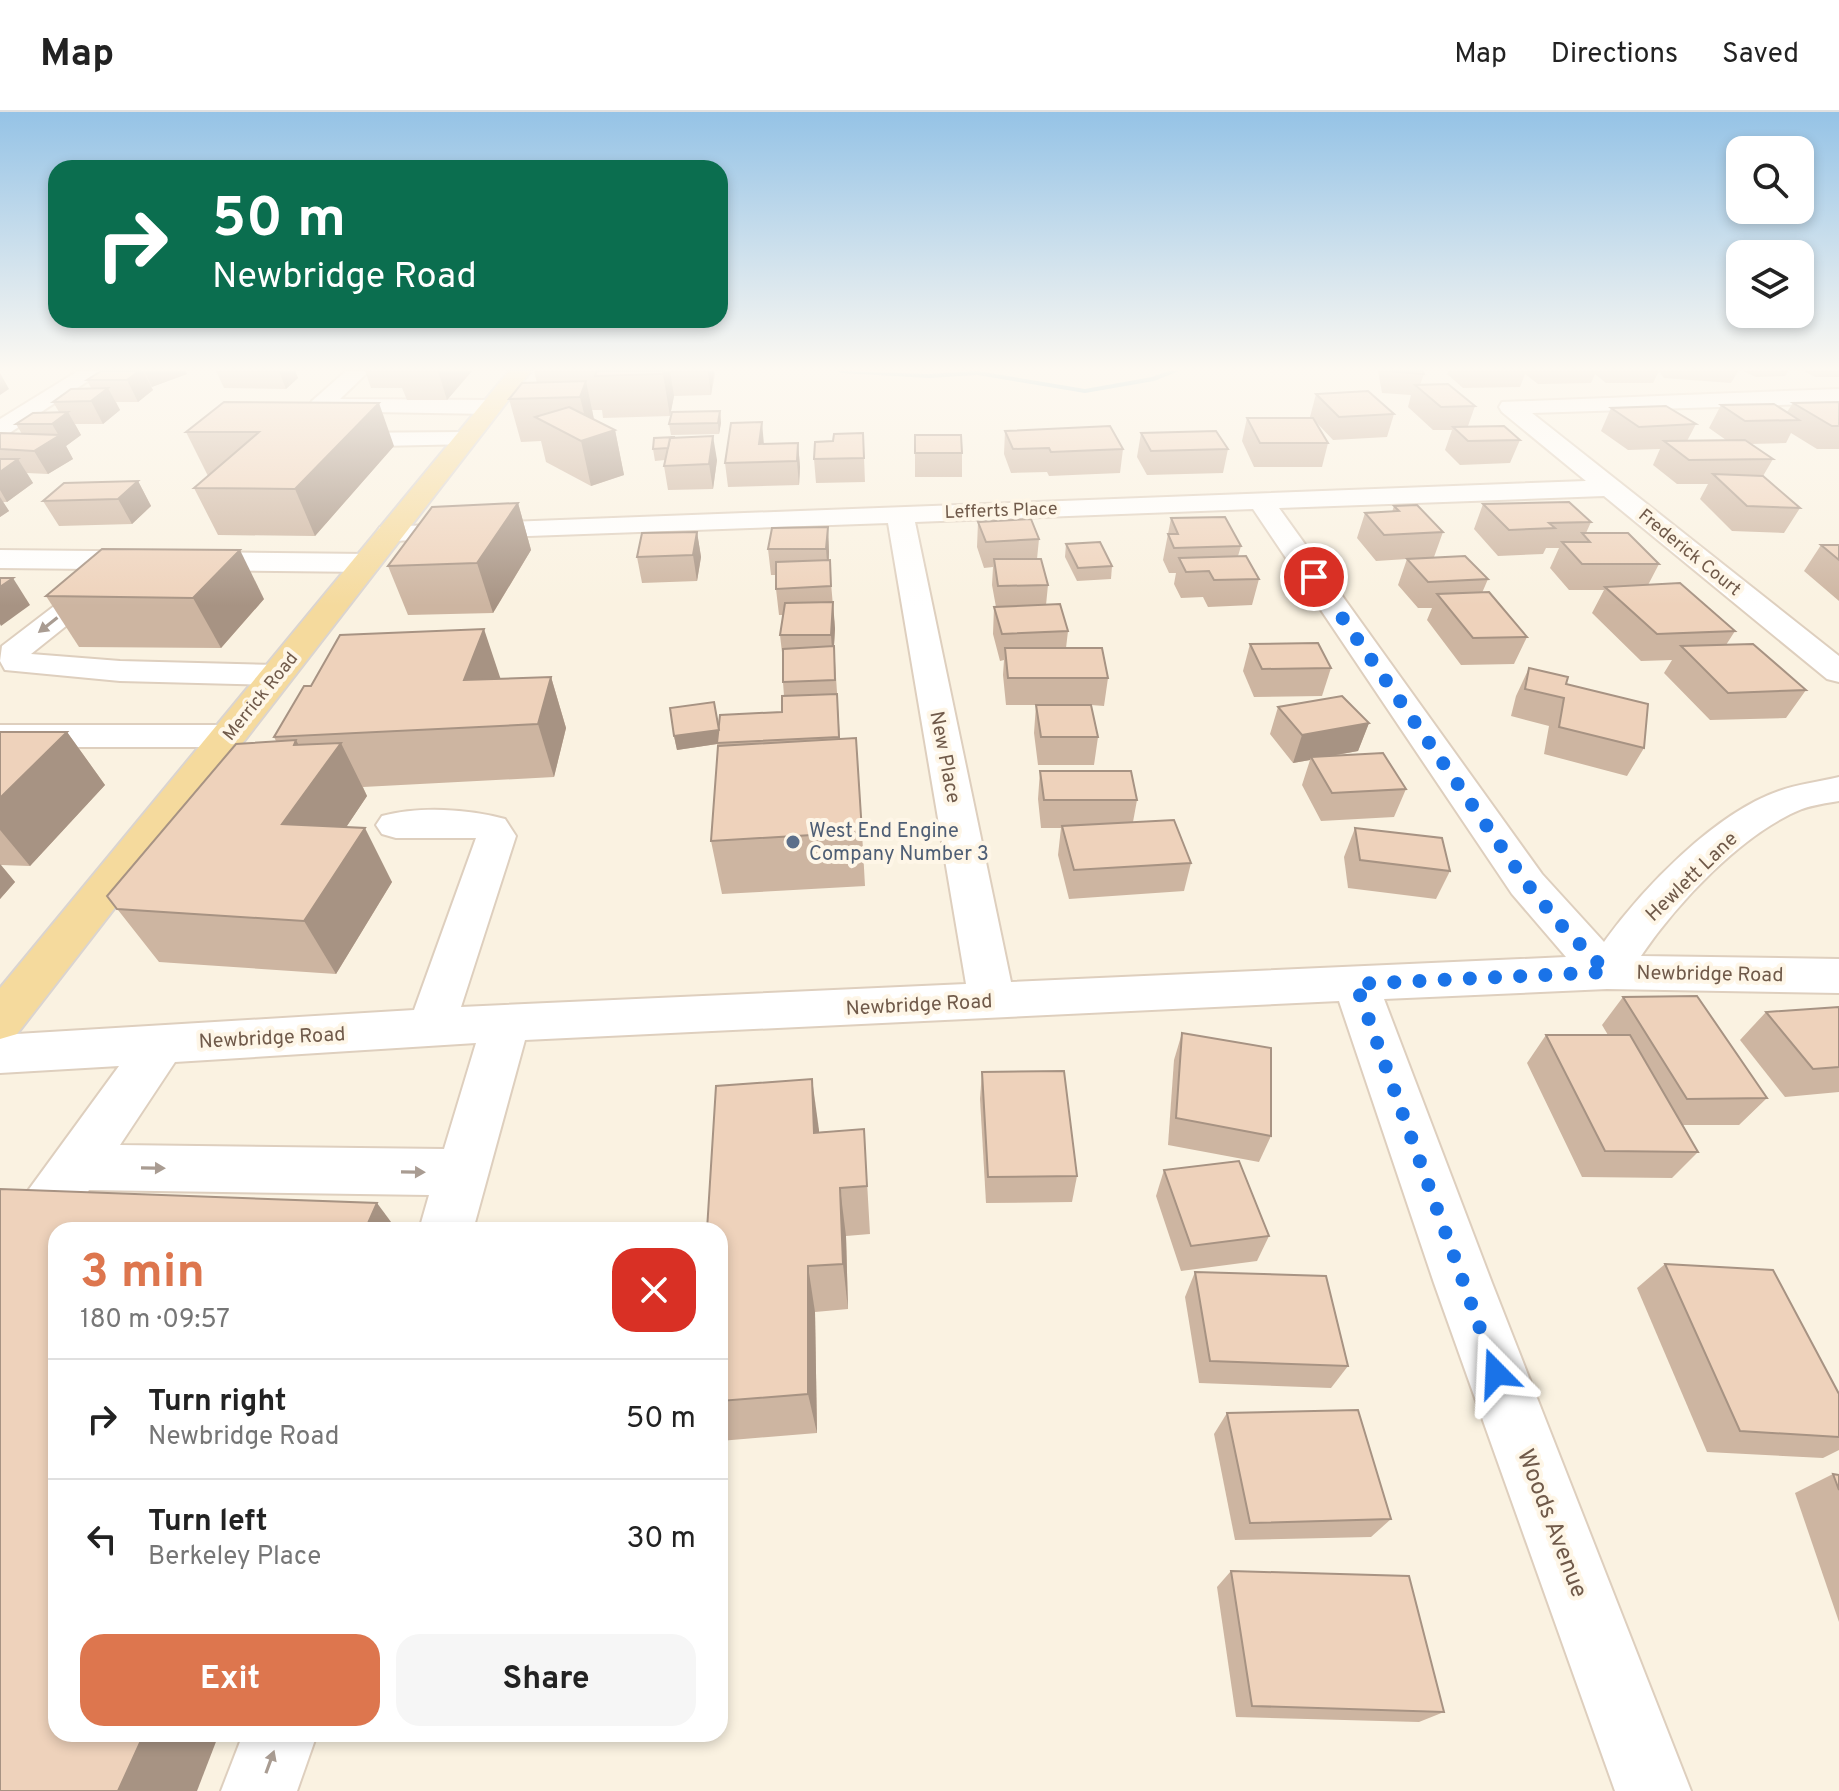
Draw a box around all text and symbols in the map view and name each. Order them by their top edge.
text: Map [40,31,114,80]
text: Map [1454,37,1507,73]
text: Directions [1551,37,1678,73]
text: Saved [1722,37,1799,73]
map controls [1726,136,1814,328]
button: search [1726,136,1814,224]
text: 50 m [212,186,346,256]
icon: right [80,192,184,296]
button: layers [1726,240,1814,328]
text: Newbridge Road [212,255,477,301]
street label: Lefferts Place [944,498,1058,525]
street label: Frederick Court [1633,505,1745,602]
pin [1280,543,1348,611]
icon: arrive [1292,555,1336,599]
one-way arrow [38,617,58,633]
street label: Merrick Road [218,648,304,746]
street label: New Place [922,709,966,806]
place label: West End Engine Company Number 3 [809,819,989,868]
street label: Hewlett Lane [1641,827,1744,928]
marker: West End Engine Company Number 3 [784,833,802,851]
street label: Newbridge Road [1636,961,1784,989]
street label: Newbridge Road [845,989,993,1023]
street label: Newbridge Road [198,1022,346,1056]
one-way arrow [141,1162,166,1174]
one-way arrow [401,1165,426,1178]
text: 3 min [80,1244,205,1304]
button: close [612,1248,696,1332]
text: 180 m · 09:57 [80,1304,230,1337]
position arrow [1454,1331,1538,1415]
text: Turn right [148,1384,286,1421]
icon: right [80,1397,124,1441]
text: 50 m [626,1401,696,1438]
text: Newbridge Road [148,1421,339,1454]
street label: Woods Avenue [1509,1445,1593,1602]
text: Turn left [148,1504,268,1541]
icon: left [80,1517,124,1561]
text: 30 m [627,1521,696,1558]
text: Berkeley Place [148,1541,321,1574]
button: Exit [80,1634,380,1726]
button: Share [396,1634,696,1726]
one-way arrow [264,1750,276,1774]

